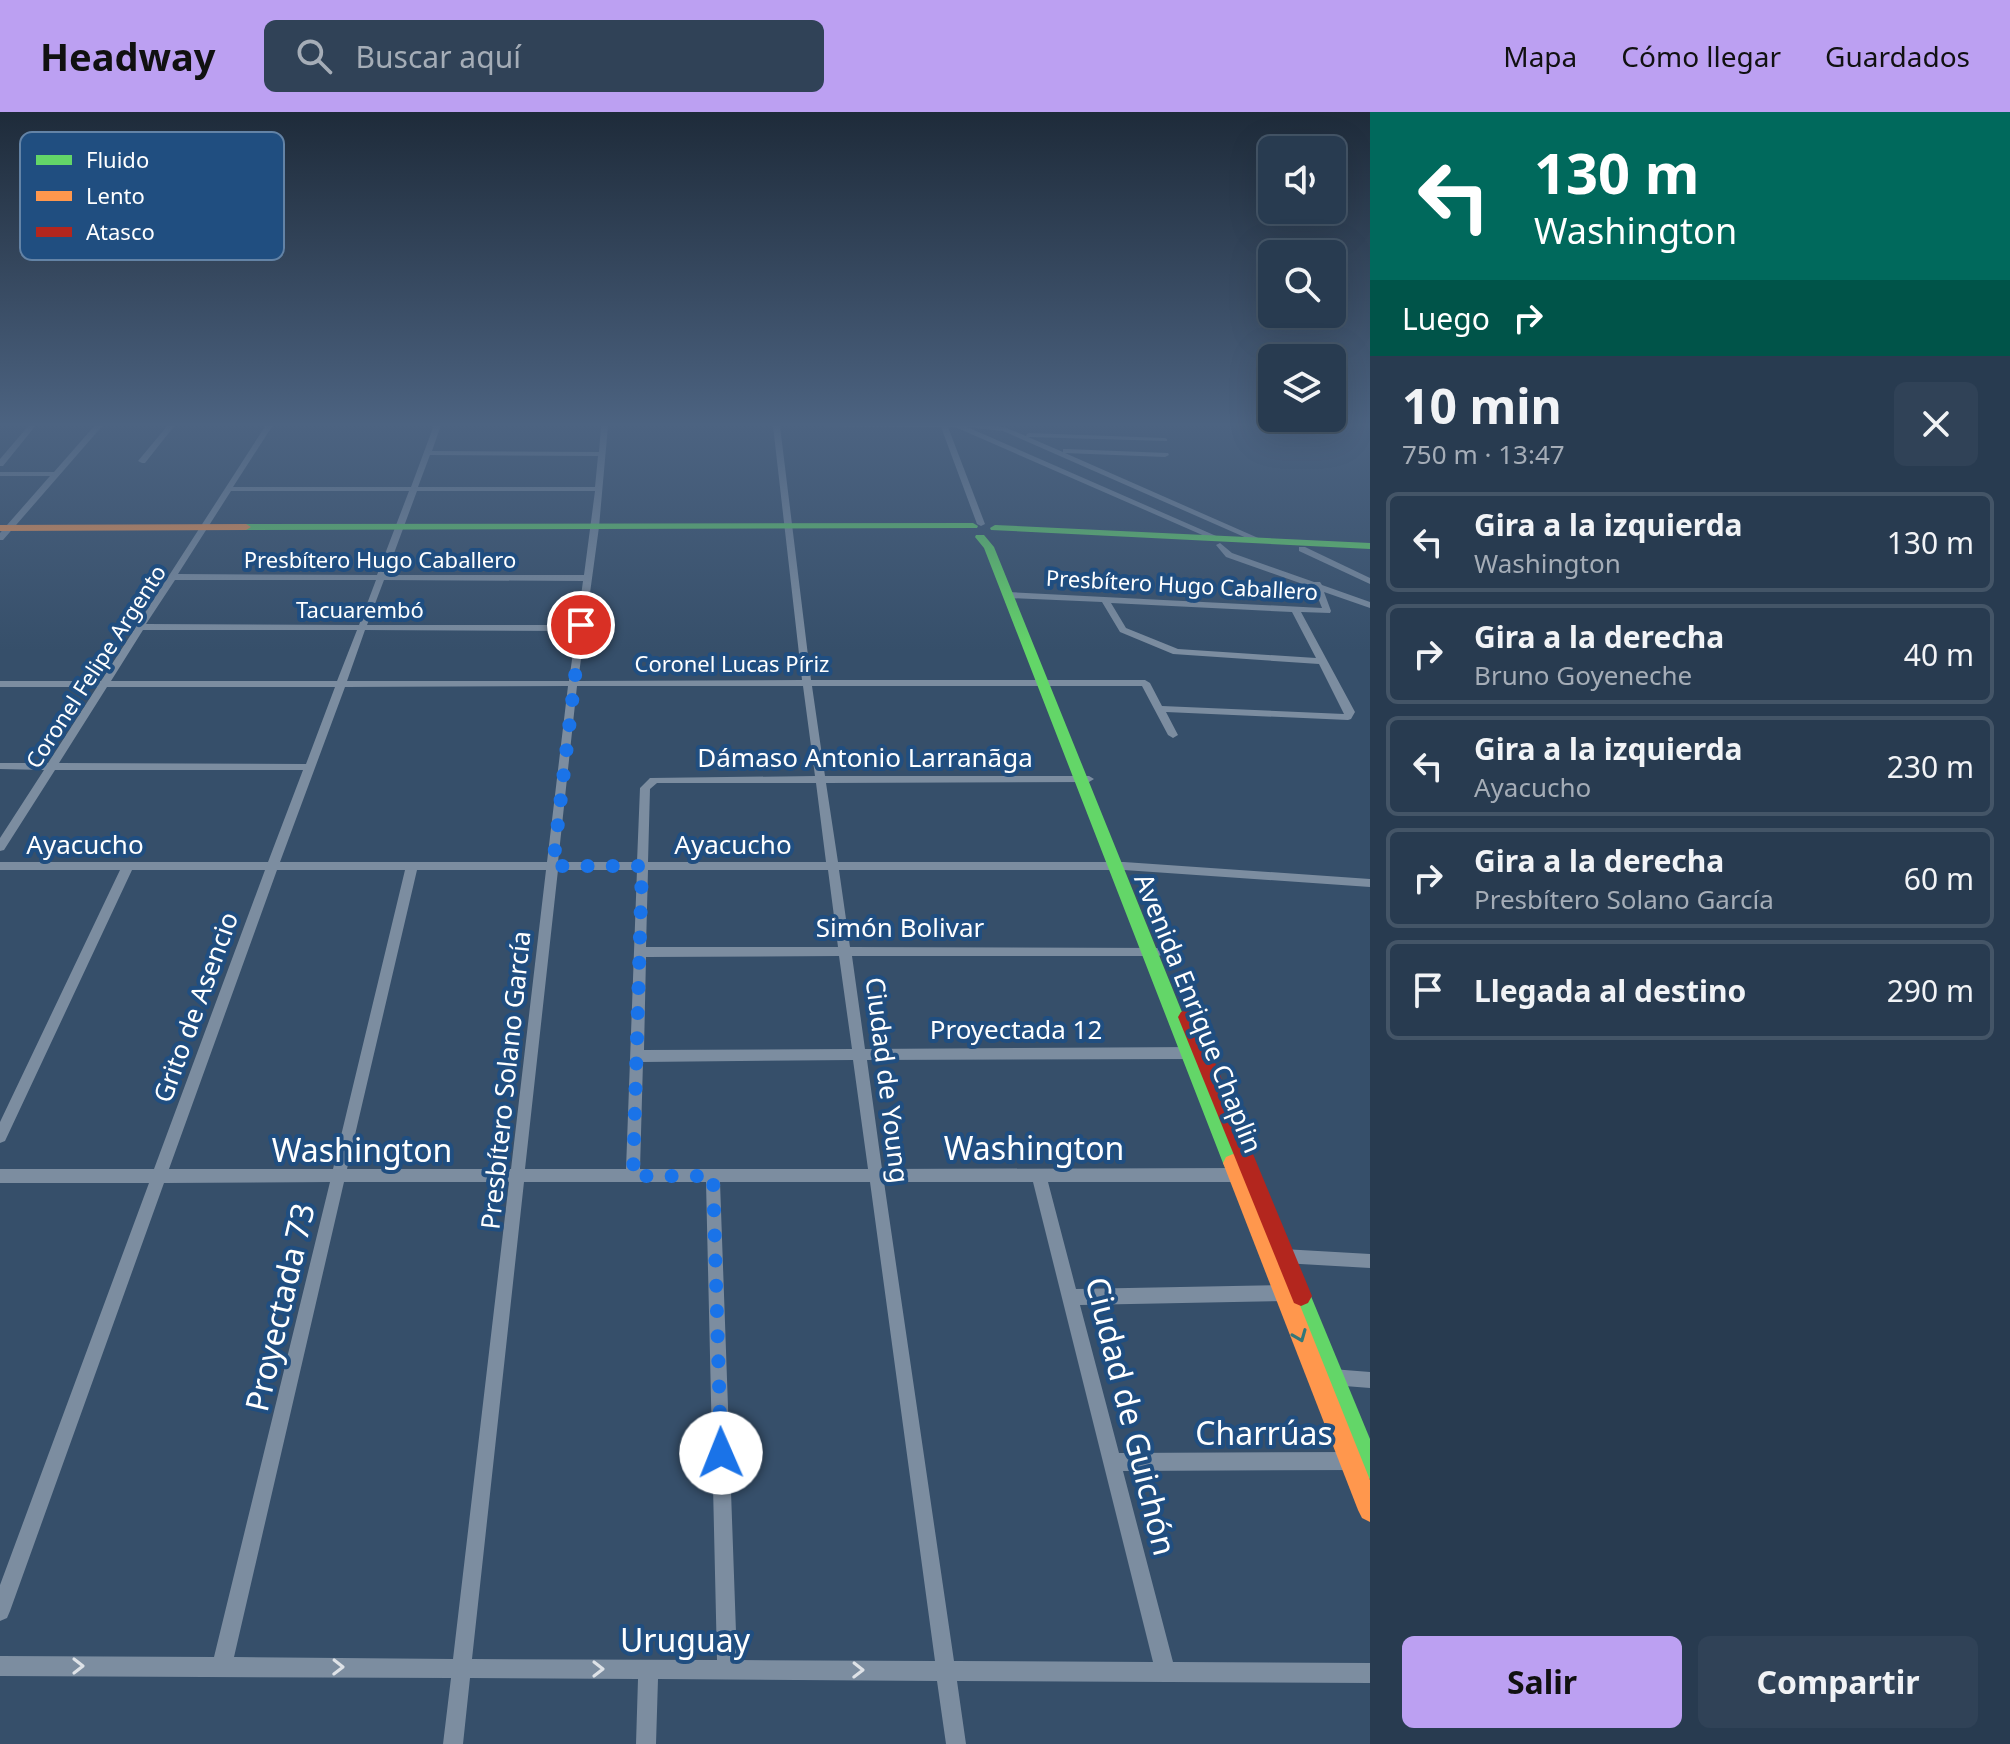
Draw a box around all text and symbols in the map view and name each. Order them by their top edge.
search box [264,20,824,92]
text: Headway [40,30,216,82]
icon: search [292,34,336,78]
text: Buscar aquí [356,36,521,77]
text: Mapa [1503,37,1577,75]
text: Cómo llegar [1621,37,1781,75]
text: Guardados [1825,37,1970,75]
legend [20,132,284,260]
text: 130 m [1534,134,1699,210]
map controls [1258,136,1346,432]
button: sound [1258,136,1346,224]
text: Fluido [86,144,149,174]
icon: left [1402,144,1506,248]
text: Lento [86,180,145,210]
text: Washington [1534,206,1737,255]
text: Atasco [86,216,155,246]
button: search [1258,240,1346,328]
icon: right [1506,296,1550,340]
text: Luego [1402,298,1490,339]
button: layers [1258,344,1346,432]
text: 10 min [1402,373,1562,438]
button: close [1894,382,1978,466]
text: 750 m · 13:47 [1402,436,1565,472]
text: Gira a la izquierda [1474,504,1743,545]
icon: left [1406,520,1450,564]
text: 130 m [1887,522,1974,563]
street label: Presbítero Hugo Caballero [244,544,516,574]
text: Washington [1474,545,1621,581]
street label: Coronel Felipe Argento [18,558,172,774]
street label: Presbítero Hugo Caballero [1045,562,1319,606]
pin [547,591,615,659]
street label: Tacuarembó [296,594,424,624]
icon: arrive [559,603,603,647]
text: Gira a la derecha [1474,616,1724,657]
icon: right [1406,632,1450,676]
text: 40 m [1904,634,1974,675]
street label: Coronel Lucas Píriz [635,648,829,678]
text: Bruno Goyeneche [1474,657,1692,693]
text: Gira a la izquierda [1474,728,1743,769]
street label: Dámaso Antonio Larranãga [697,739,1033,775]
icon: left [1406,744,1450,788]
text: 230 m [1887,746,1974,787]
text: Ayacucho [1474,769,1591,805]
street label: Ayacucho [26,826,144,862]
street label: Ayacucho [674,826,792,862]
text: Gira a la derecha [1474,840,1724,881]
icon: right [1406,856,1450,900]
text: 60 m [1904,858,1974,899]
street label: Avenida Enrique Chaplin [1126,868,1272,1158]
text: Presbítero Solano García [1474,881,1774,917]
street label: Grito de Asencio [144,907,246,1107]
street label: Simón Bolivar [816,909,984,945]
street label: Presbítero Solano García [471,929,539,1231]
icon: arrive [1406,968,1450,1012]
text: Llegada al destino [1474,970,1746,1011]
text: 290 m [1887,970,1974,1011]
street label: Ciudad de Young [858,975,918,1185]
street label: Proyectada 12 [930,1011,1102,1047]
street label: Washington [944,1126,1124,1169]
street label: Washington [272,1128,452,1171]
street label: Proyectada 73 [234,1199,324,1415]
street label: Ciudad de Guichón [1077,1272,1187,1560]
one-way arrow [1291,1328,1307,1342]
position arrow [679,1411,763,1495]
street label: Charrúas [1195,1411,1333,1454]
street label: Uruguay [620,1618,751,1661]
button: Salir [1402,1636,1682,1728]
button: Compartir [1698,1636,1978,1728]
one-way arrow [72,1657,85,1675]
one-way arrow [332,1659,345,1676]
one-way arrow [592,1660,605,1678]
one-way arrow [852,1662,865,1679]

